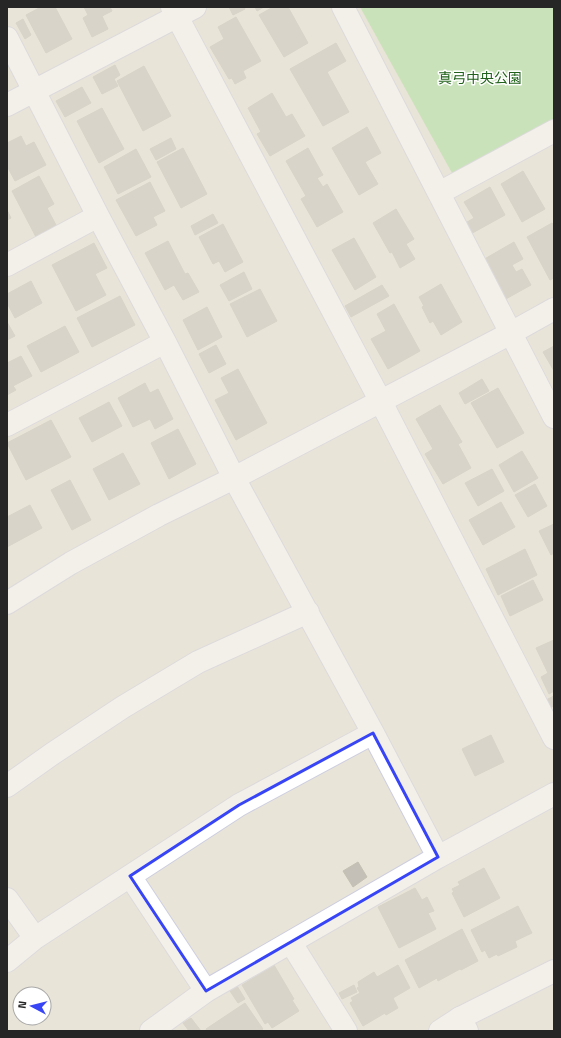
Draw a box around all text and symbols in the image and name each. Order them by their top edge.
park label: 真弓中央公園 [438,67,522,88]
north arrow [12,986,52,1026]
text: N [14,1000,30,1010]

